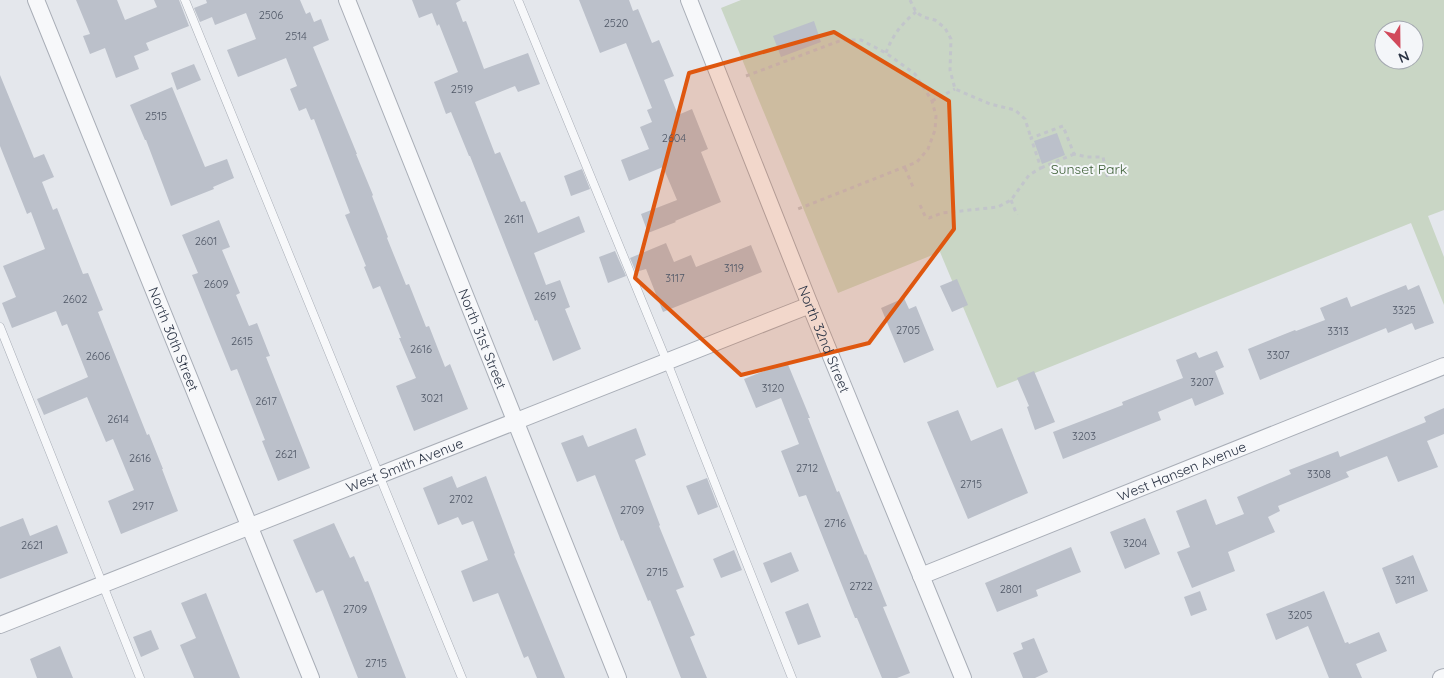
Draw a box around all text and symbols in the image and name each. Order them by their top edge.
house number: 2506 [259,8,283,22]
house number: 2520 [604,16,628,30]
north arrow [1374,20,1424,70]
house number: 2514 [285,29,307,43]
text: N [1396,47,1412,67]
house number: 2519 [451,82,473,96]
house number: 2515 [145,109,167,123]
house number: 2604 [662,131,686,145]
park label: Sunset Park [1051,160,1127,178]
house number: 2611 [504,212,524,226]
house number: 2601 [195,234,217,248]
house number: 3119 [724,261,744,275]
house number: 3117 [665,271,685,285]
house number: 2609 [204,277,228,291]
street label: North 32nd Street [794,283,854,396]
street label: North 30th Street [144,284,203,394]
street label: North 31st Street [454,286,511,392]
house number: 2619 [534,289,556,303]
house number: 2602 [63,292,87,306]
house number: 3325 [1392,303,1416,317]
house number: 2705 [896,323,920,337]
house number: 3313 [1327,324,1349,338]
house number: 2615 [231,334,253,348]
house number: 2616 [410,342,432,356]
house number: 3307 [1266,348,1290,362]
house number: 2606 [86,349,110,363]
house number: 3207 [1190,375,1214,389]
house number: 3120 [762,381,784,395]
house number: 3021 [421,391,443,405]
house number: 2617 [255,394,277,408]
house number: 2614 [107,412,129,426]
house number: 3203 [1072,429,1096,443]
street label: West Smith Avenue [343,434,466,496]
street label: West Hansen Avenue [1115,437,1249,505]
house number: 2621 [275,447,297,461]
house number: 2616 [129,451,151,465]
house number: 2712 [796,461,818,475]
house number: 3308 [1307,467,1331,481]
house number: 2715 [960,477,982,491]
house number: 2702 [449,492,473,506]
house number: 2917 [132,499,154,513]
house number: 2709 [620,503,644,517]
house number: 2716 [824,516,846,530]
house number: 3204 [1123,536,1147,550]
house number: 2621 [21,538,43,552]
house number: 2715 [646,565,668,579]
house number: 3211 [1395,573,1415,587]
house number: 2722 [849,579,873,593]
house number: 2801 [1000,582,1022,596]
house number: 2709 [343,602,367,616]
house number: 3205 [1288,608,1312,622]
house number: 2715 [365,656,387,670]

